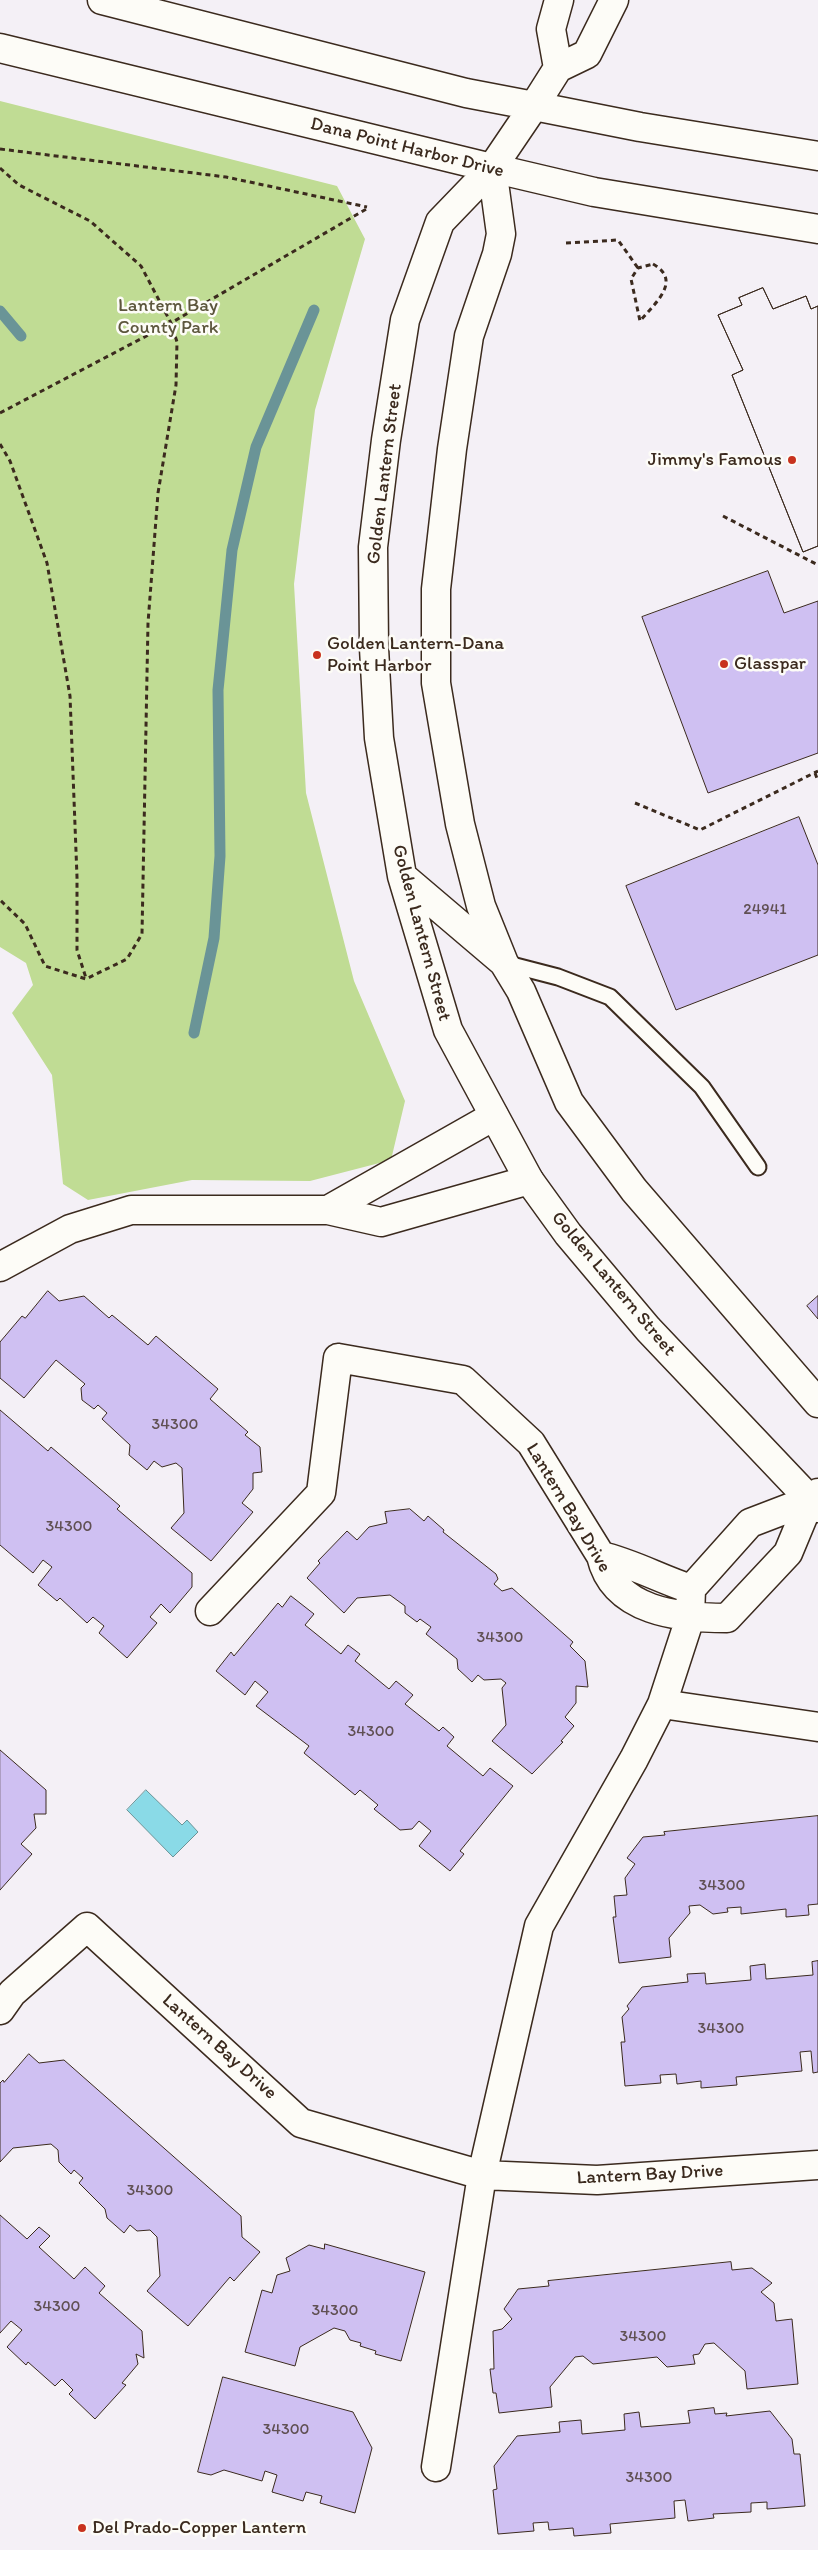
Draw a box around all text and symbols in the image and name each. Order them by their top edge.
street label: Dana Point Harbor Drive [308,113,506,183]
park label: Lantern Bay County Park [118,295,218,339]
street label: Golden Lantern Street [363,382,407,566]
place label: Jimmy's Famous [648,449,782,471]
marker: Jimmy's Famous [786,454,798,466]
place label: Golden Lantern-Dana Point Harbor [327,633,504,677]
marker: Golden Lantern-Dana Point Harbor [311,649,323,661]
place label: Glasspar [734,653,806,675]
marker: Glasspar [718,658,730,670]
street label: Golden Lantern Street [386,842,456,1024]
house number: 24941 [743,900,787,920]
street label: Golden Lantern Street [546,1207,680,1361]
house number: 34300 [152,1415,198,1435]
street label: Lantern Bay Drive [520,1439,616,1577]
house number: 34300 [46,1517,92,1537]
house number: 34300 [477,1628,523,1648]
house number: 34300 [348,1722,394,1742]
house number: 34300 [699,1876,745,1896]
street label: Lantern Bay Drive [157,1989,281,2105]
house number: 34300 [698,2019,744,2039]
street label: Lantern Bay Drive [576,2160,724,2190]
house number: 34300 [127,2181,173,2201]
house number: 34300 [34,2297,80,2317]
house number: 34300 [312,2301,358,2321]
house number: 34300 [620,2327,666,2347]
house number: 34300 [263,2420,309,2440]
house number: 34300 [626,2468,672,2488]
place label: Del Prado-Copper Lantern [92,2517,306,2539]
marker: Del Prado-Copper Lantern [76,2522,88,2534]

